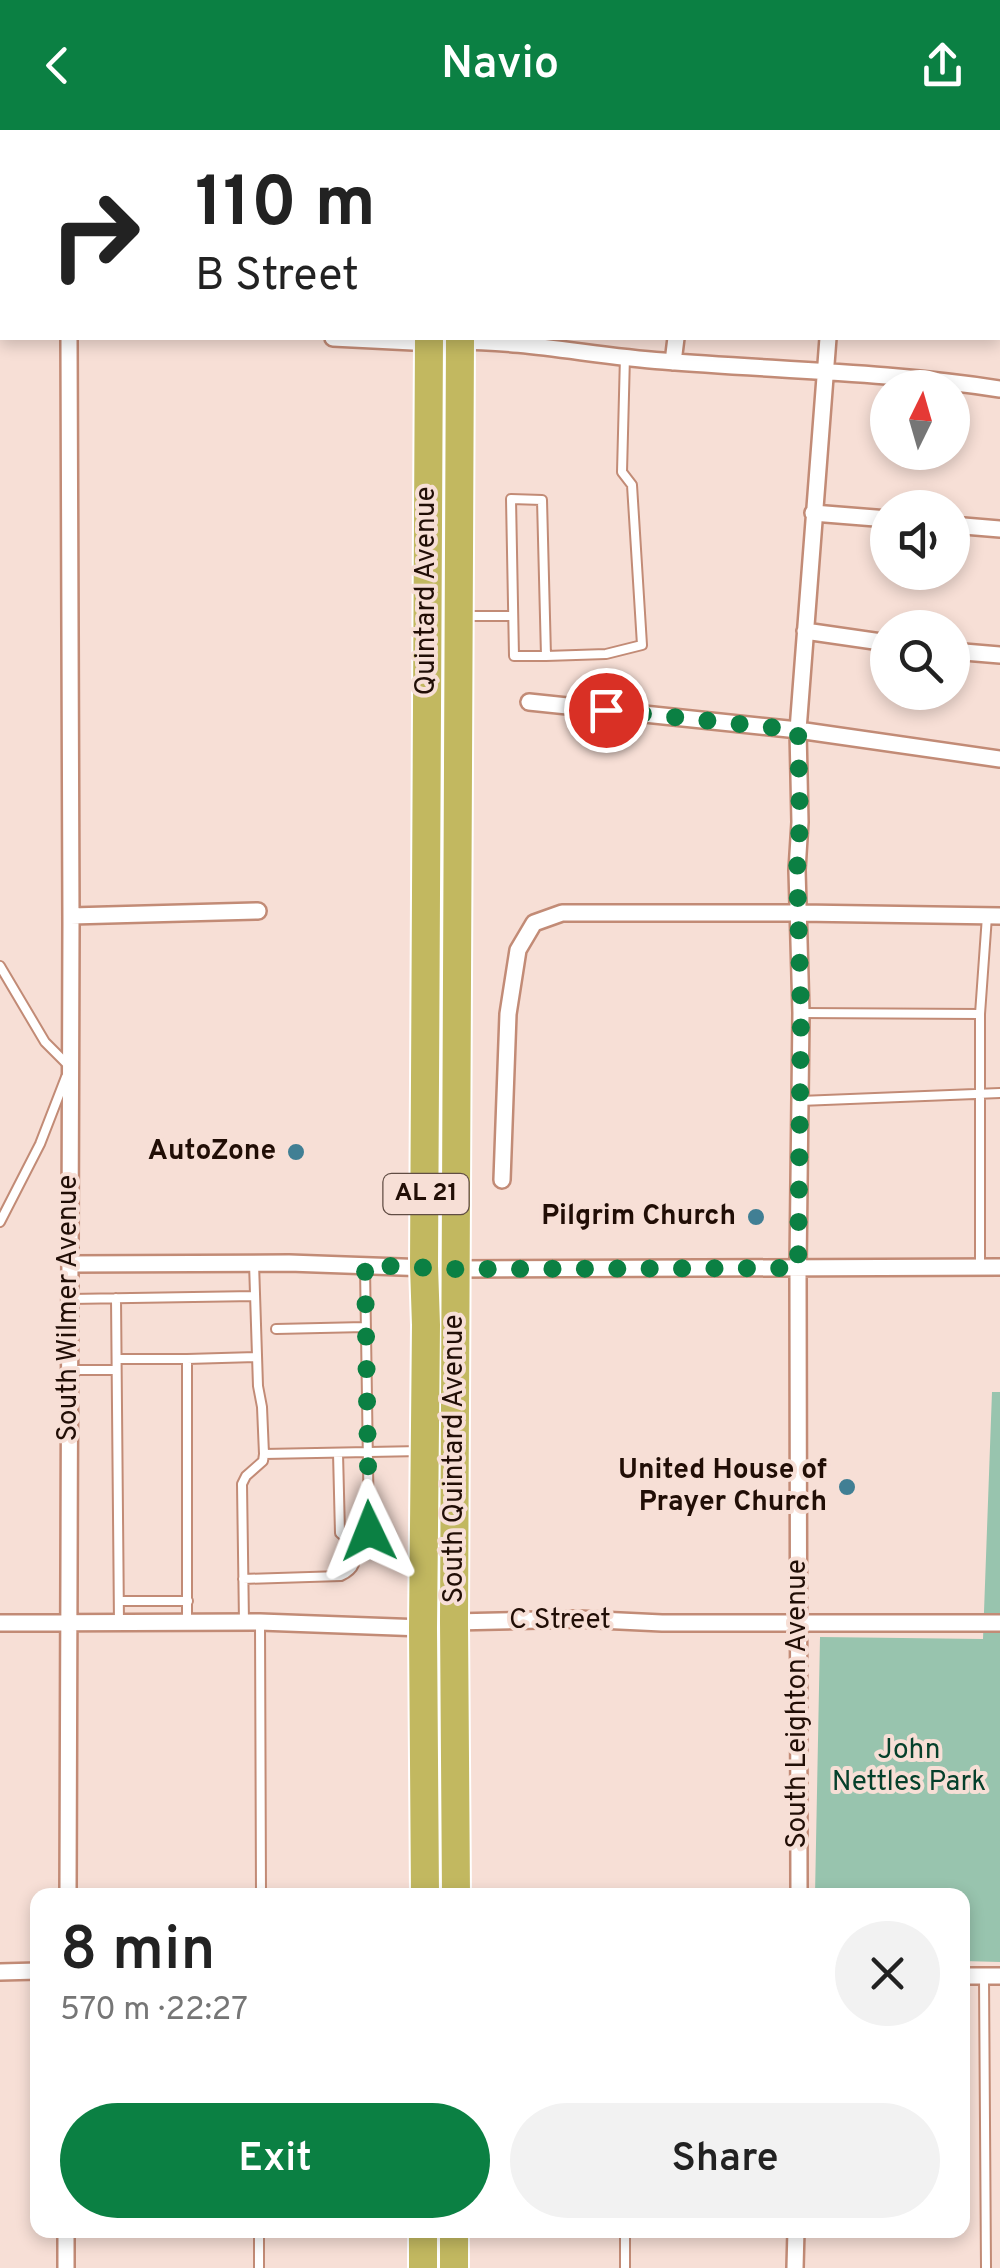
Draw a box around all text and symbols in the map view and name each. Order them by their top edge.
text: Navio [441,37,559,94]
icon: back [30,38,85,93]
icon: share [915,38,970,93]
text: 110 m [195,162,376,251]
icon: right [30,170,160,300]
text: B Street [195,249,359,306]
north arrow [870,370,970,470]
map controls [870,370,970,710]
street label: Quintard Avenue [409,486,445,696]
button: sound [870,490,970,590]
button: search [870,610,970,710]
pin [564,668,649,753]
icon: arrive [579,683,634,738]
place label: AutoZone [148,1134,276,1170]
marker: AutoZone [285,1141,307,1163]
road number: AL 21 [384,1174,468,1214]
street label: South Wilmer Avenue [51,1175,87,1441]
place label: Pilgrim Church [541,1199,736,1235]
marker: Pilgrim Church [745,1206,767,1228]
street label: South Quintard Avenue [437,1314,473,1604]
place label: United House of Prayer Church [618,1453,827,1521]
marker: United House of Prayer Church [836,1476,858,1498]
position arrow [317,1479,421,1583]
street label: South Leighton Avenue [780,1559,816,1849]
street label: C Street [509,1603,611,1639]
park label: John Nettles Park [832,1733,986,1801]
text: 8 min [60,1915,215,1991]
button: close [835,1921,940,2026]
text: 570 m · 22:27 [60,1991,248,2031]
button: Exit [60,2103,490,2218]
button: Share [510,2103,940,2218]

